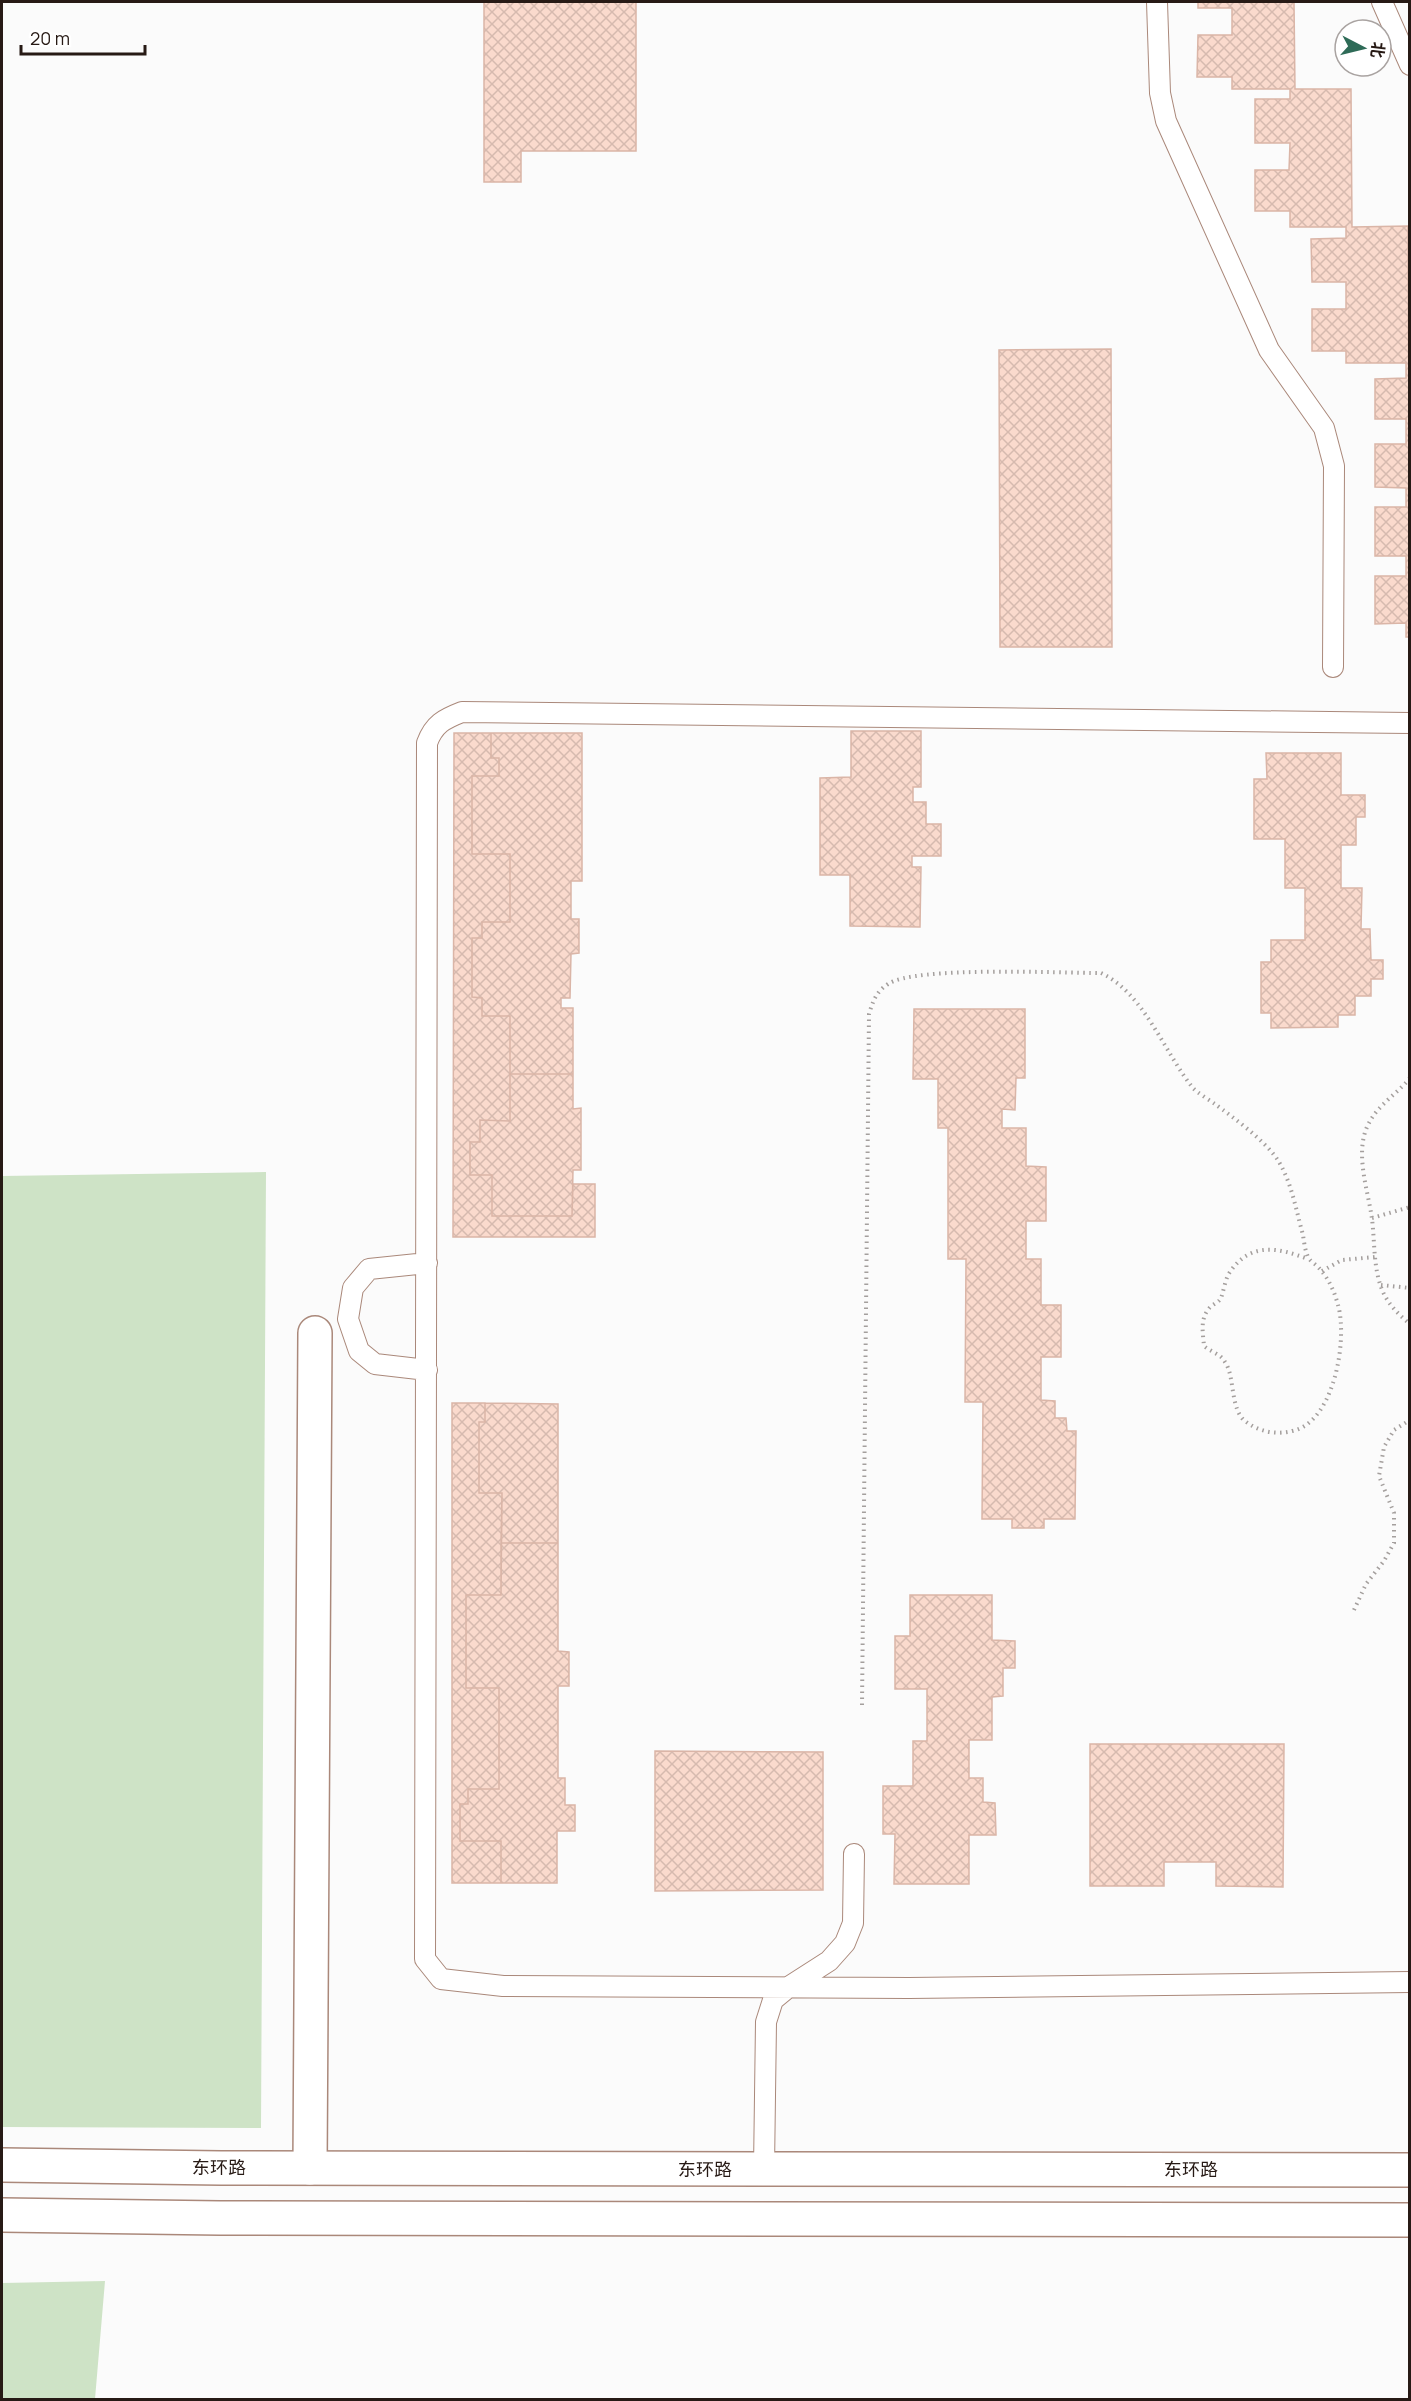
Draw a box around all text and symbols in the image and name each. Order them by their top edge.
scale bar [21,18,146,56]
north arrow [1333,18,1393,78]
text: 20 m [30,26,70,50]
text: 北 [1366,41,1390,59]
street label: 东环路 [192,2155,246,2179]
street label: 东环路 [678,2157,732,2181]
street label: 东环路 [1164,2157,1218,2181]

